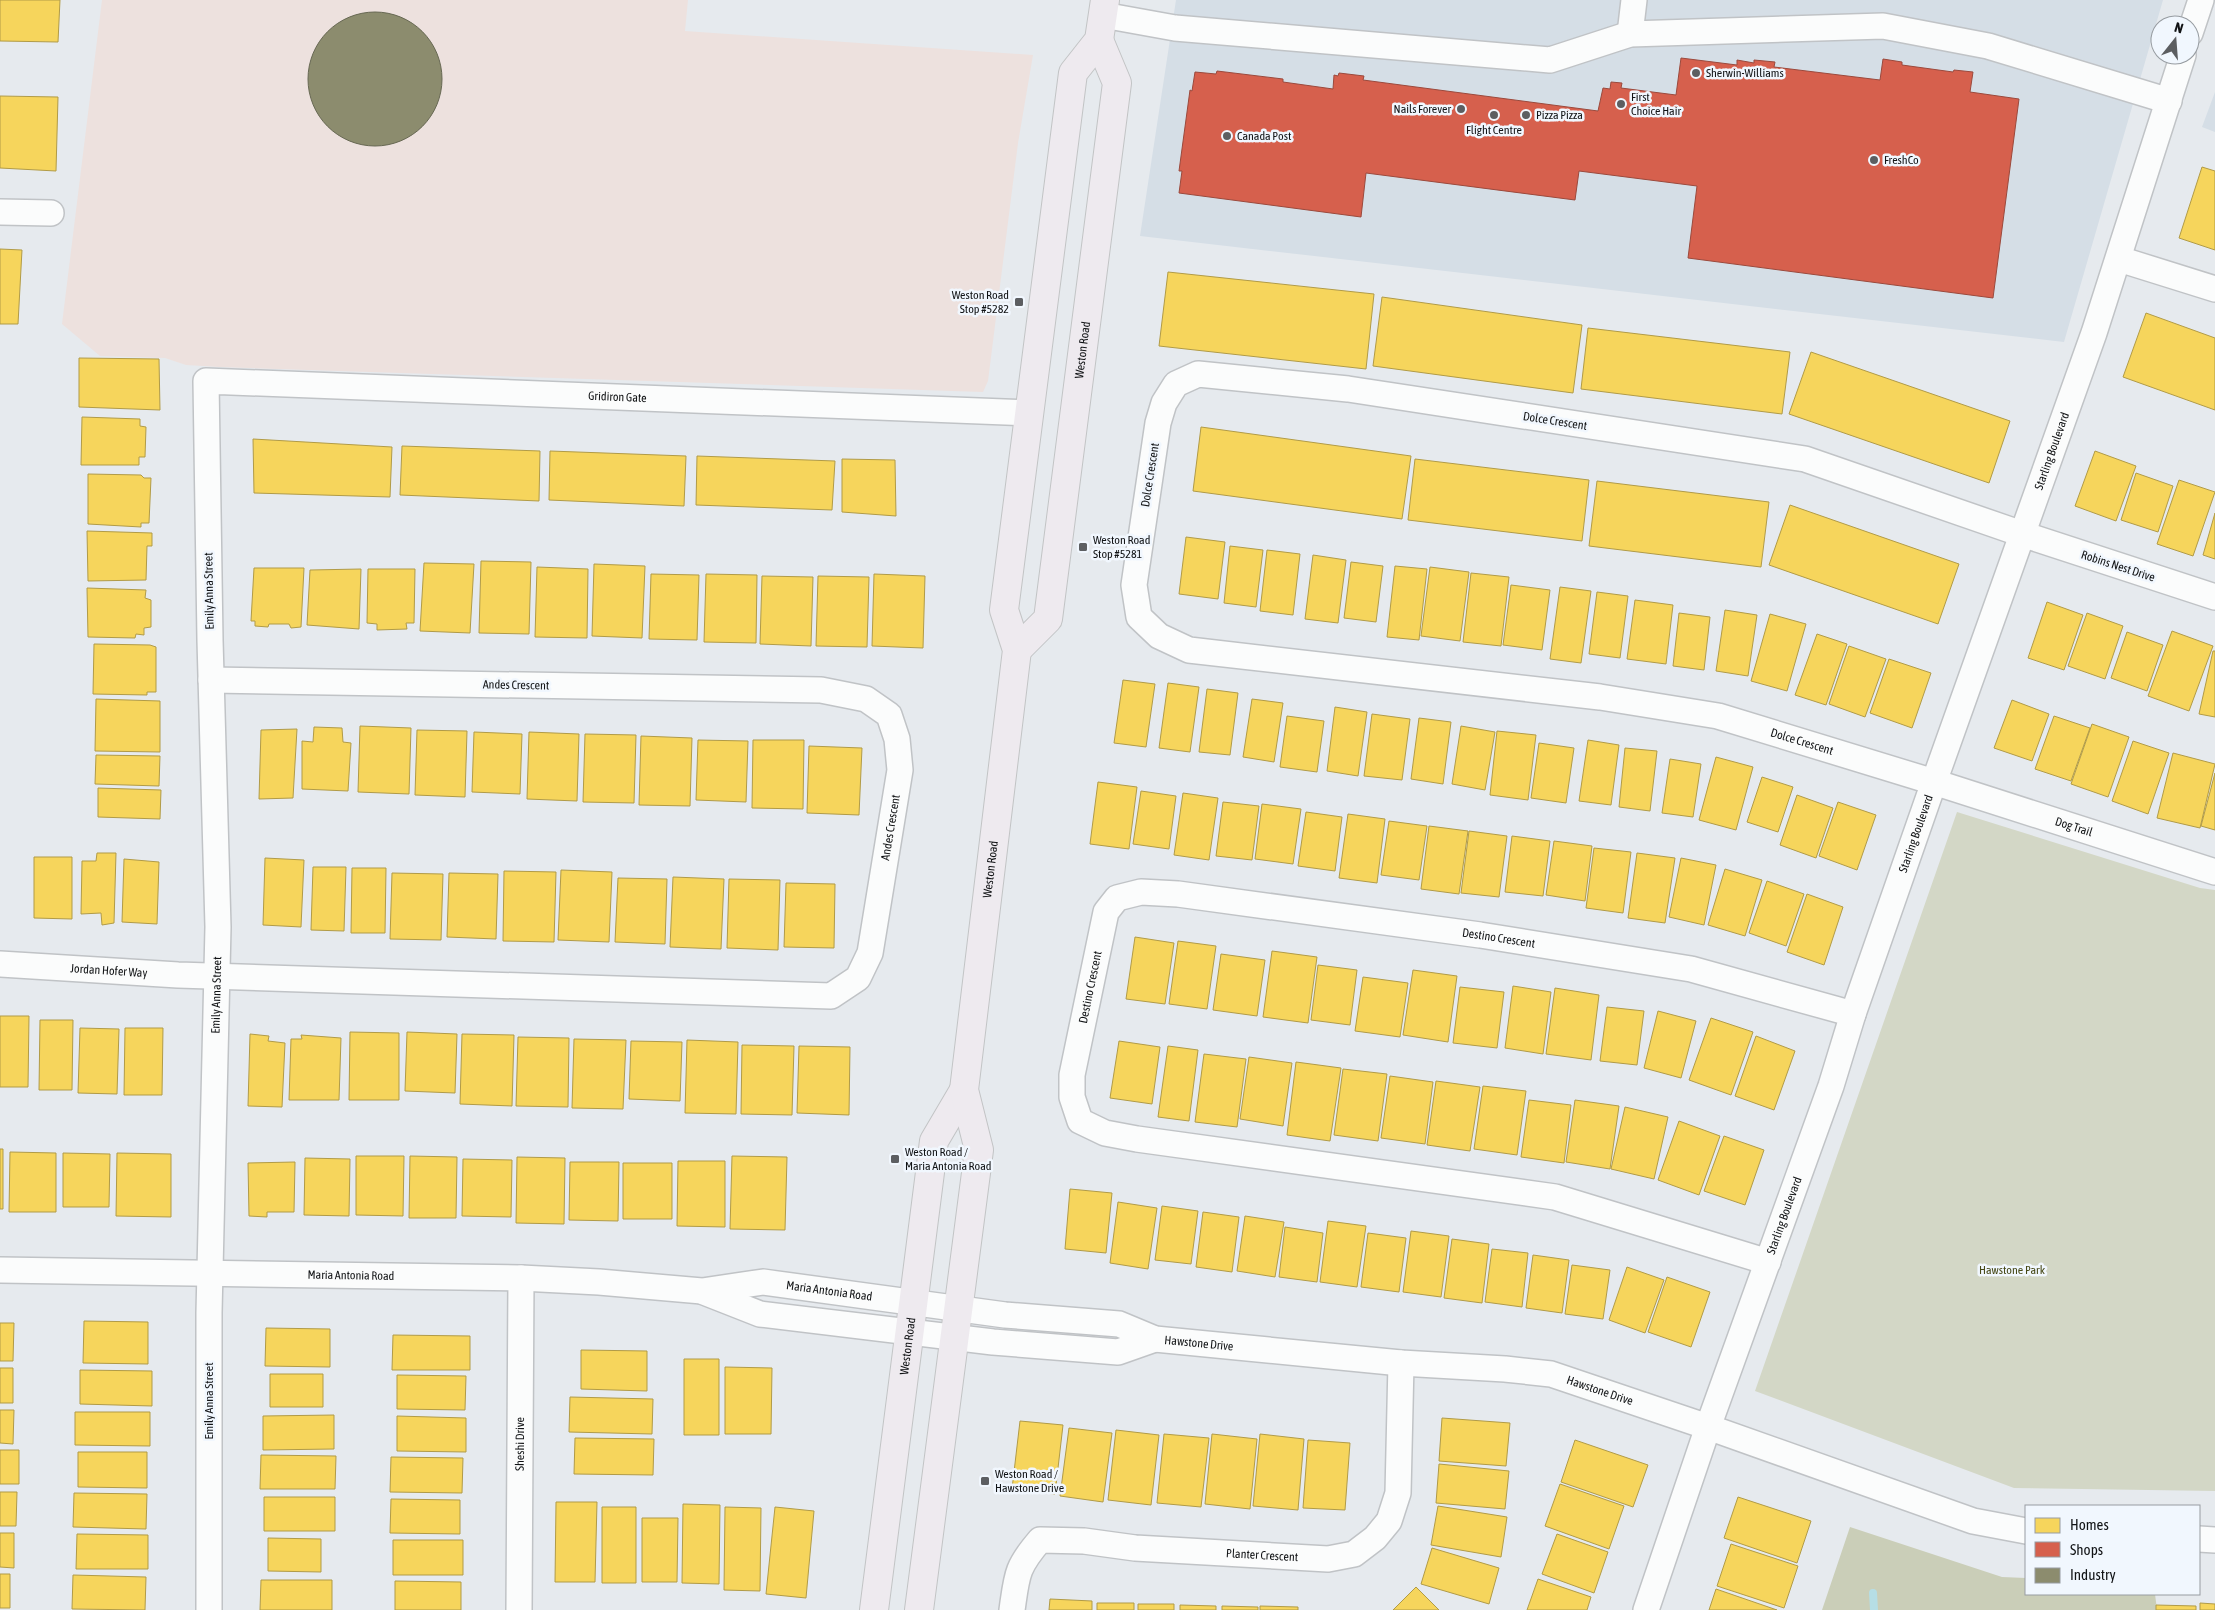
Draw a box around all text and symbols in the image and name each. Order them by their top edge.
north arrow [2150,15,2200,65]
text: N [2173,19,2185,36]
place label: Sherwin-Williams [1706,66,1784,80]
marker: Sherwin-Williams [1690,67,1702,79]
place label: First Choice Hair [1631,90,1681,118]
marker: First Choice Hair [1615,98,1627,110]
place label: Nails Forever [1394,102,1451,116]
marker: Nails Forever [1455,103,1467,115]
place label: Pizza Pizza [1536,108,1583,122]
marker: Flight Centre [1488,109,1500,121]
marker: Pizza Pizza [1520,109,1532,121]
place label: Flight Centre [1466,123,1522,137]
place label: Canada Post [1237,129,1292,143]
marker: Canada Post [1221,130,1233,142]
place label: FreshCo [1884,153,1919,167]
marker: FreshCo [1868,154,1880,166]
place label: Weston Road Stop #5282 [952,288,1009,316]
marker: Weston Road Stop #5282 [1013,296,1025,308]
street label: Weston Road [1072,321,1093,379]
street label: Gridiron Gate [588,389,647,405]
street label: Dolce Crescent [1522,409,1589,433]
street label: Starling Boulevard [2032,410,2072,492]
street label: Dolce Crescent [1138,441,1162,508]
place label: Weston Road Stop #5281 [1093,533,1150,561]
marker: Weston Road Stop #5281 [1077,541,1089,553]
street label: Robins Nest Drive [2079,547,2157,585]
street label: Emily Anna Street [201,552,217,630]
street label: Andes Crescent [483,677,550,693]
street label: Dolce Crescent [1769,725,1835,758]
street label: Andes Crescent [878,793,903,862]
street label: Starling Boulevard [1896,793,1936,874]
street label: Dog Trail [2053,814,2095,840]
street label: Weston Road [980,840,1001,899]
street label: Destino Crescent [1461,926,1537,951]
street label: Destino Crescent [1076,949,1105,1025]
street label: Emily Anna Street [209,956,224,1034]
street label: Jordan Hofer Way [70,961,148,980]
place label: Weston Road / Maria Antonia Road [905,1145,992,1173]
marker: Weston Road / Maria Antonia Road [889,1153,901,1165]
street label: Starling Boulevard [1764,1175,1805,1256]
park label: Hawstone Park [1979,1263,2046,1277]
street label: Maria Antonia Road [308,1268,394,1283]
street label: Maria Antonia Road [785,1278,873,1304]
street label: Weston Road [897,1317,918,1376]
street label: Hawstone Drive [1164,1333,1234,1354]
street label: Emily Anna Street [202,1362,216,1440]
street label: Hawstone Drive [1565,1373,1635,1408]
street label: Sheshi Drive [513,1417,527,1471]
place label: Weston Road / Hawstone Drive [995,1467,1064,1495]
marker: Weston Road / Hawstone Drive [979,1475,991,1487]
legend [2025,1505,2200,1595]
text: Homes [2070,1516,2109,1533]
text: Shops [2070,1541,2103,1558]
street label: Planter Crescent [1226,1546,1299,1564]
text: Industry [2070,1566,2116,1583]

